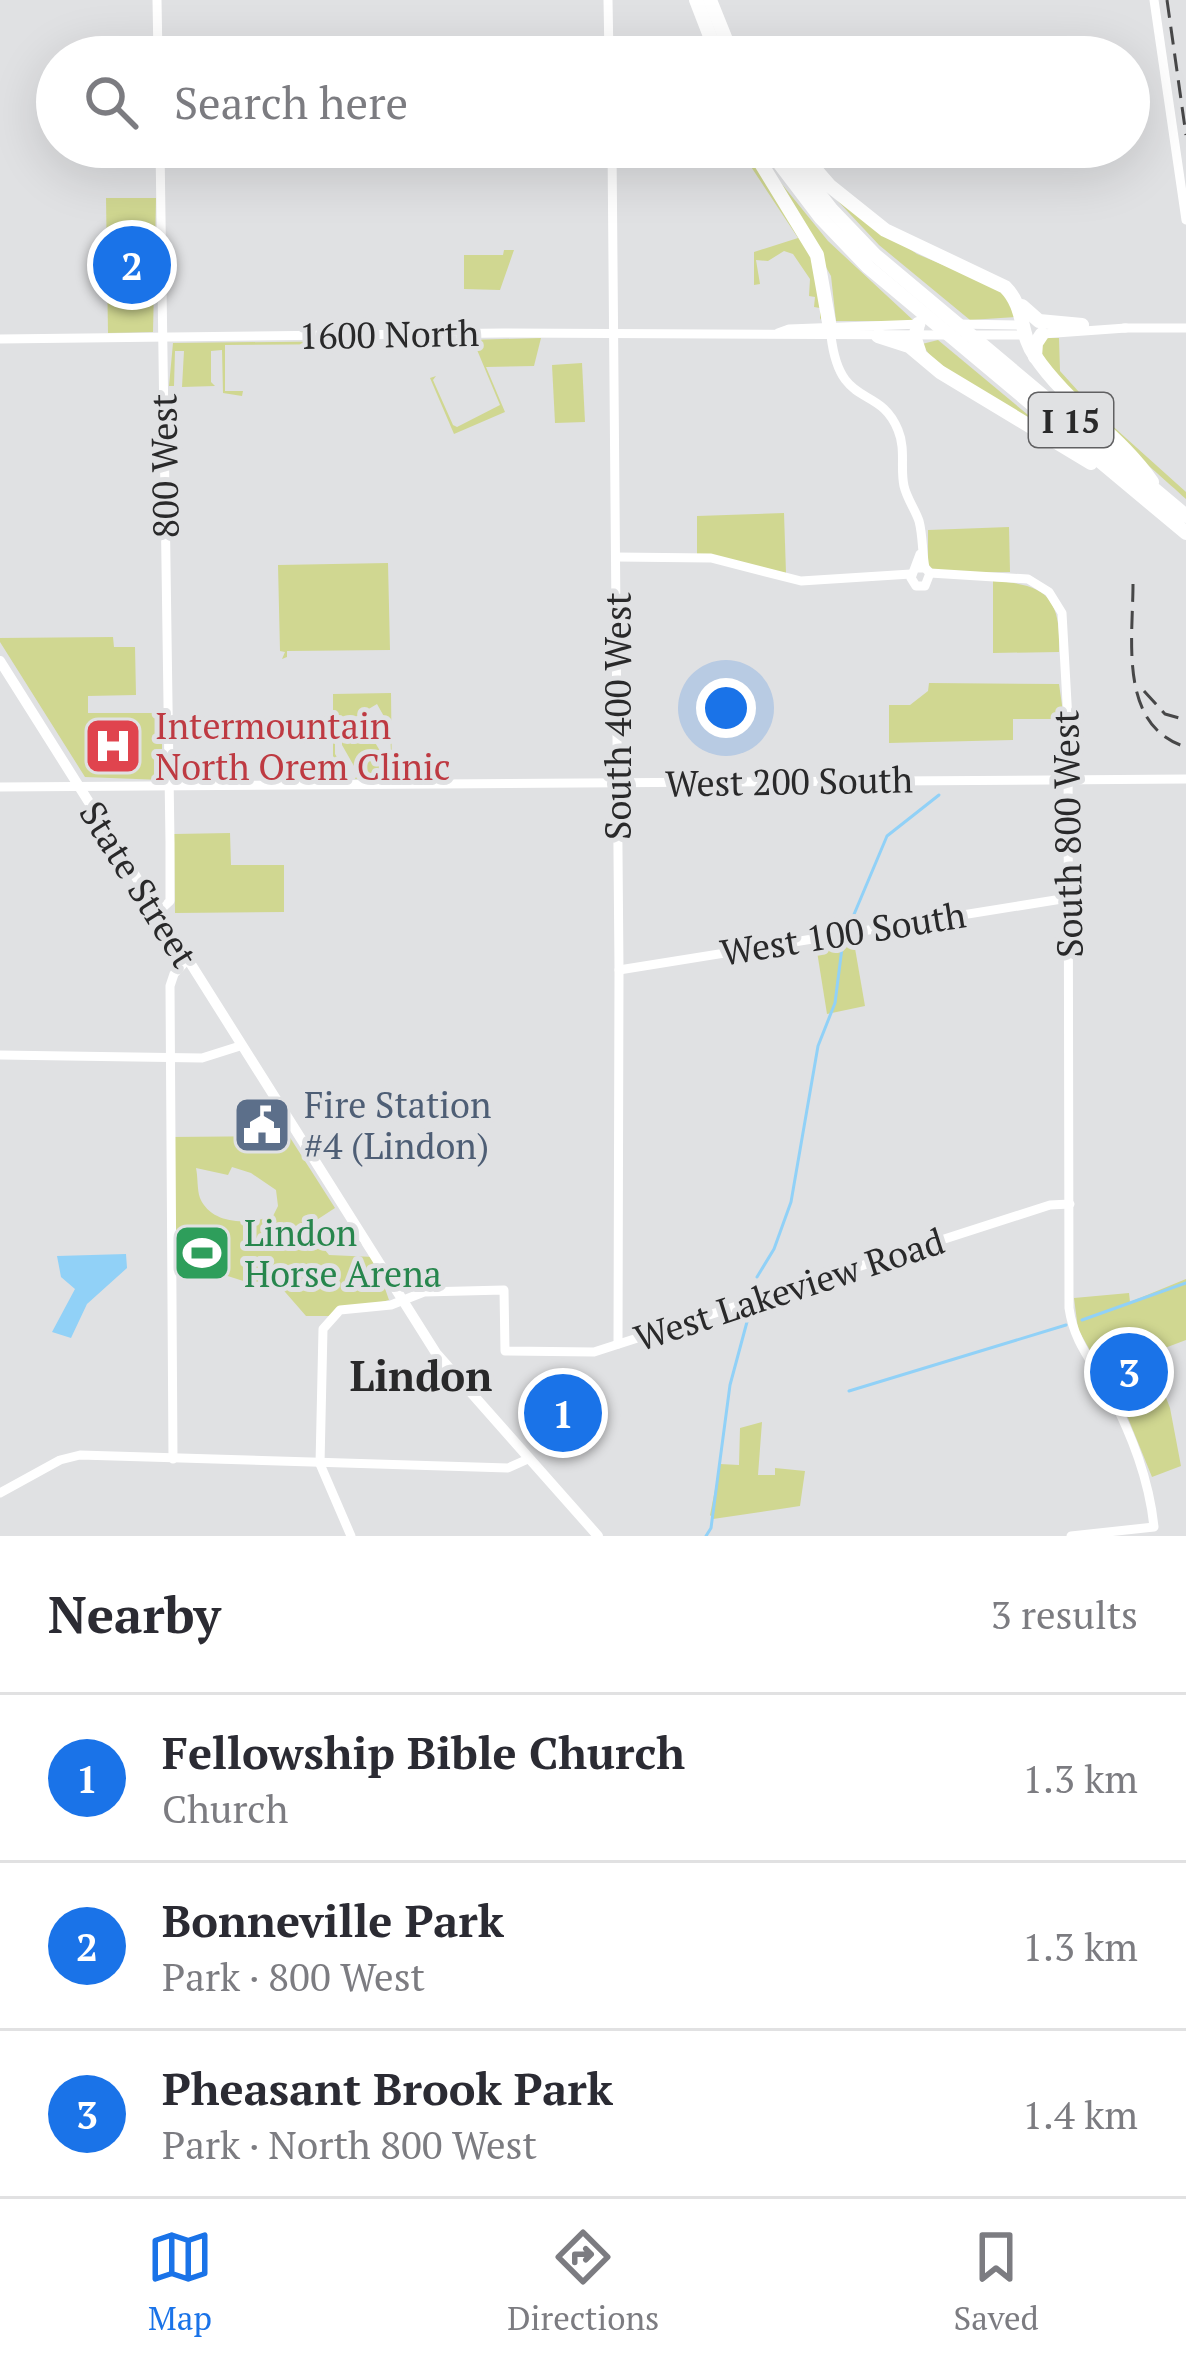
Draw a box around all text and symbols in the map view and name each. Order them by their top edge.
search box [36,36,1150,168]
icon: search [78,69,144,135]
text: Search here [174,72,408,132]
pin: 2 [93,220,171,310]
street label: 1600 North [299,309,479,359]
street label: 800 West [139,393,189,539]
road number: I 15 [1029,393,1113,447]
street label: South 400 West [594,592,641,840]
your location [696,678,756,738]
place label: Intermountain North Orem Clinic [155,702,451,790]
street label: South 800 West [1041,710,1093,958]
hospital icon: Intermountain North Orem Clinic [82,715,144,777]
street label: West 200 South [665,755,913,807]
street label: State Street [69,792,209,976]
street label: West 100 South [717,890,969,976]
place label: Fire Station #4 (Lindon) [304,1081,491,1169]
public building icon: Fire Station #4 (Lindon) [231,1094,293,1156]
place label: Lindon Horse Arena [244,1209,442,1297]
street label: West Lakeview Road [628,1217,950,1361]
sports icon: Lindon Horse Arena [171,1222,233,1284]
pin: 3 [1090,1327,1168,1417]
district label: Lindon [350,1347,492,1403]
pin: 1 [524,1368,602,1458]
text: Nearby [48,1580,221,1648]
text: 3 results [991,1588,1138,1640]
text: Fellowship Bible Church [162,1722,685,1782]
text: 1 [76,1752,98,1804]
text: 1.3 km [1022,1752,1138,1804]
text: Church [162,1782,288,1834]
text: Bonneville Park [162,1890,504,1950]
text: 2 [76,1920,98,1972]
text: 1.3 km [1022,1920,1138,1972]
text: Park · 800 West [162,1950,425,2002]
text: Pheasant Brook Park [162,2058,613,2118]
text: 3 [76,2088,98,2140]
text: 1.4 km [1022,2088,1138,2140]
text: Park · North 800 West [162,2118,537,2170]
tab: Map [147,2224,213,2339]
tab: Directions [507,2224,659,2339]
tab: Saved [954,2224,1039,2339]

